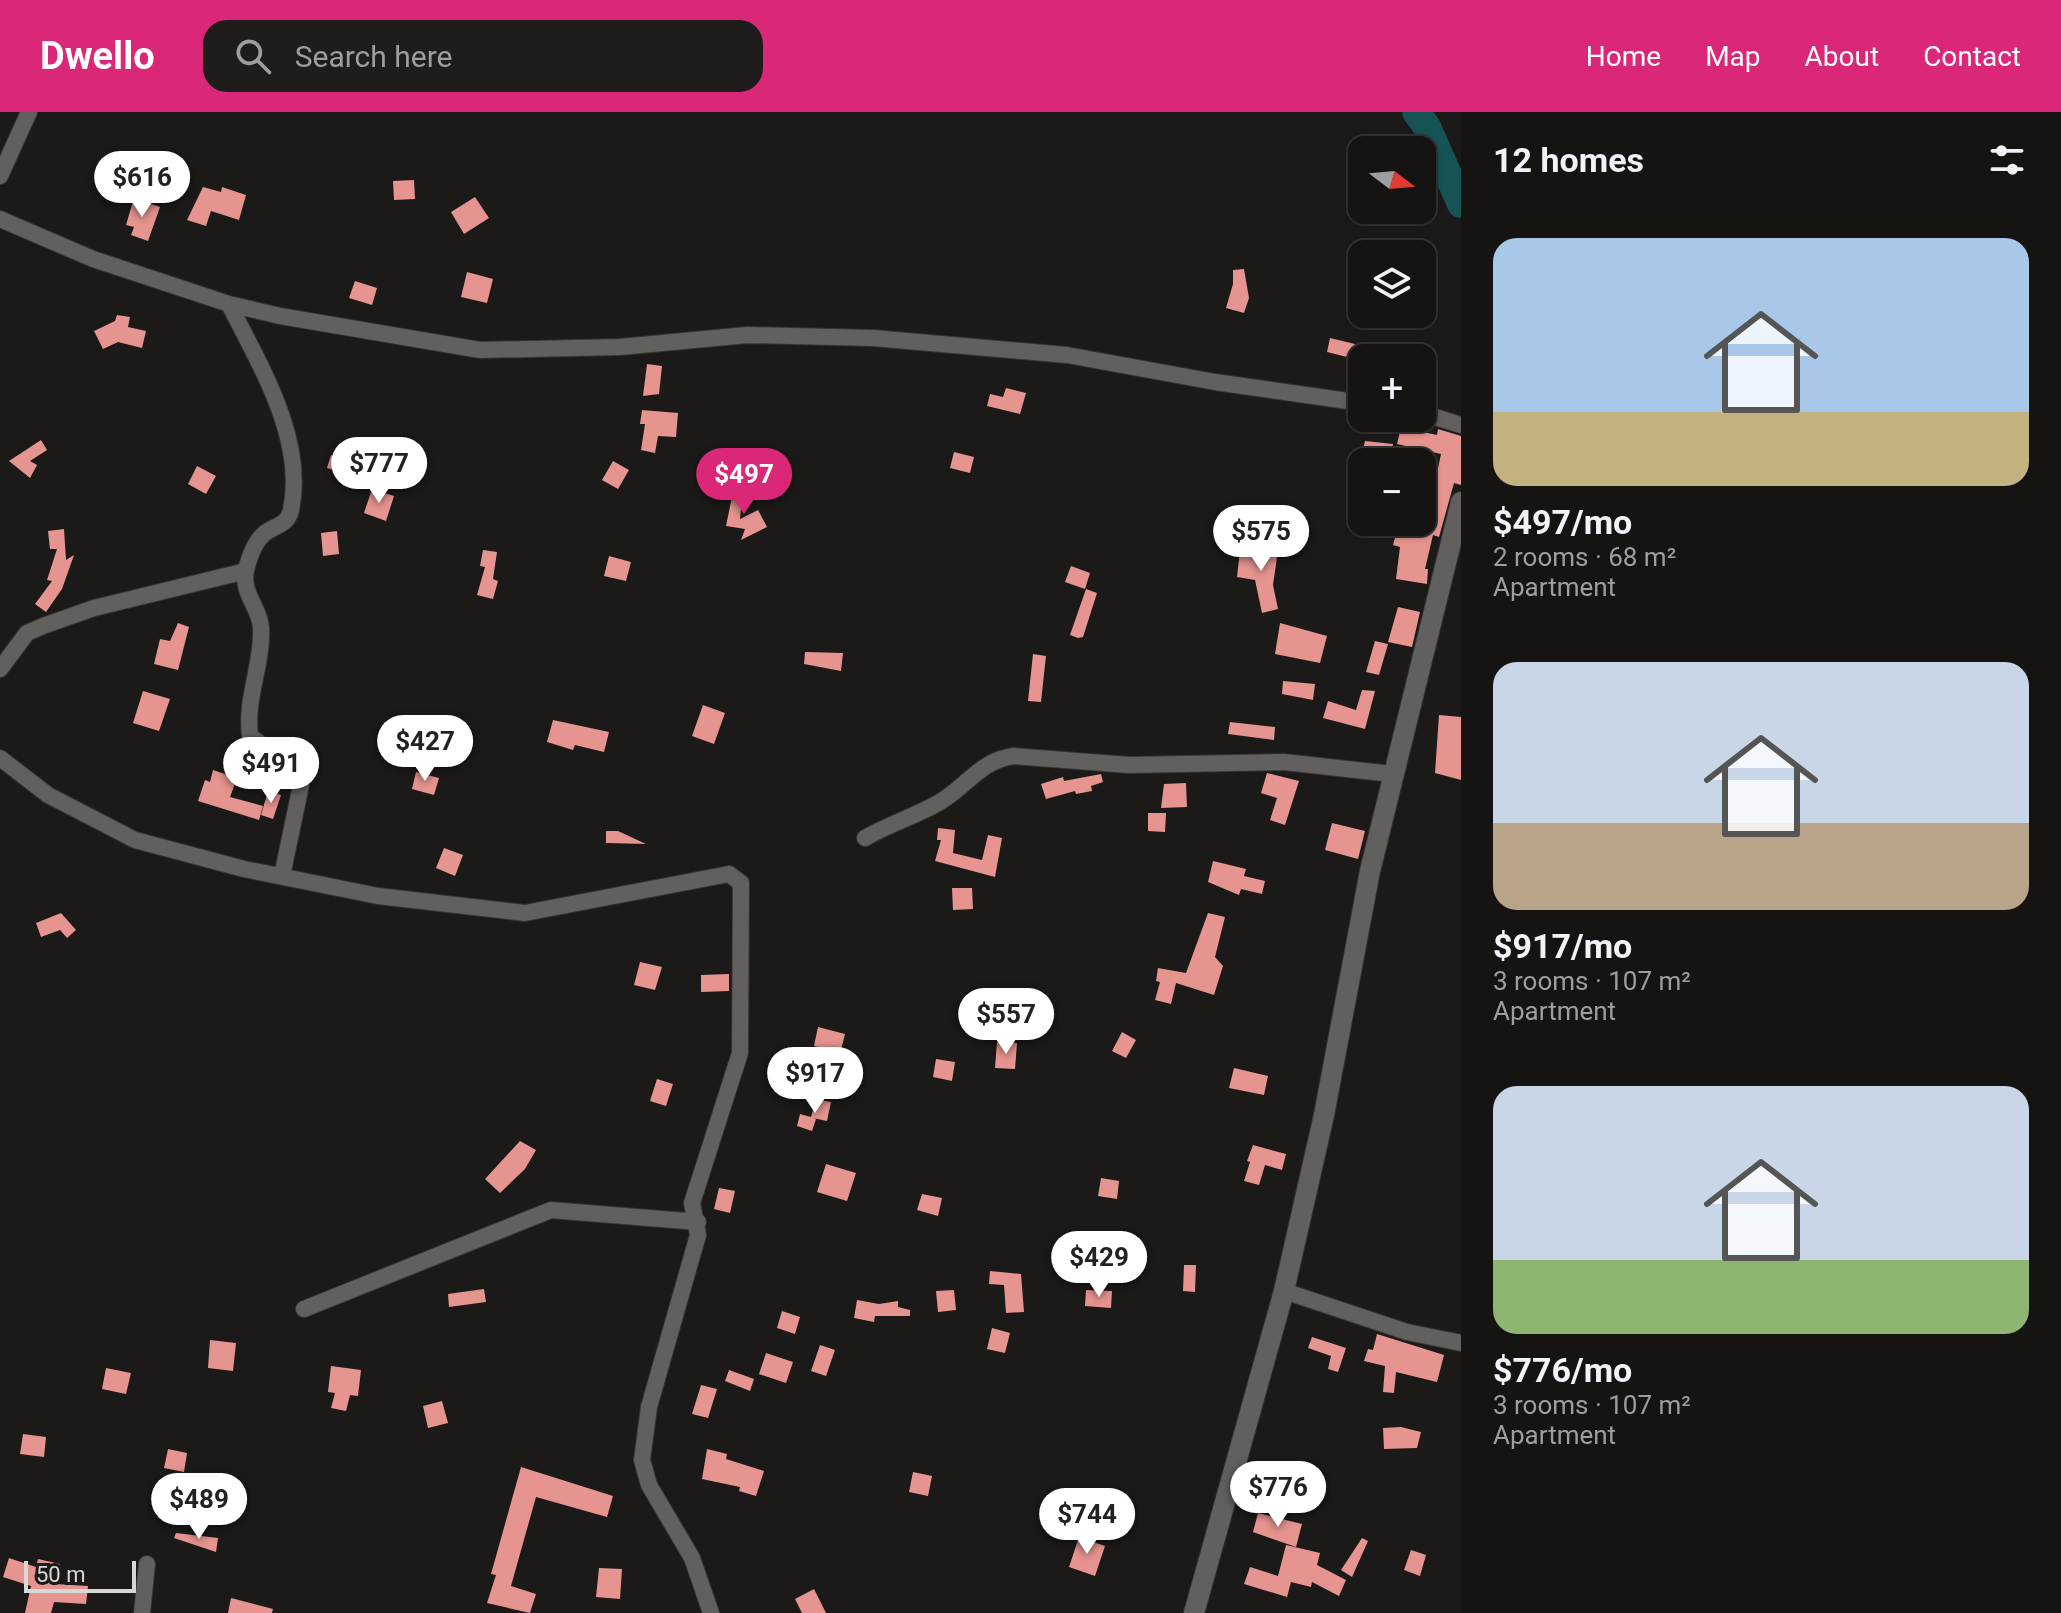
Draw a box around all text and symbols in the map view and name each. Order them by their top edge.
search box [203,20,763,92]
text: Dwello [40,34,155,78]
icon: search [231,34,275,78]
text: Search here [295,39,453,74]
text: Home [1586,40,1661,73]
text: Map [1705,40,1761,73]
text: About [1805,40,1879,73]
text: Contact [1923,40,2021,73]
north arrow [1348,136,1436,224]
map controls [1348,136,1436,536]
icon: filters [1985,138,2029,182]
text: 12 homes [1493,140,1644,180]
pin: $616 [95,151,189,219]
text: $616 [112,162,172,192]
button: layers [1348,240,1436,328]
icon: home [1689,290,1833,434]
button: + [1348,344,1436,432]
pin: $777 [332,437,426,505]
text: $777 [349,448,409,478]
pin: $497 [697,448,791,516]
button: − [1348,448,1436,536]
text: $497 [714,459,774,489]
text: $497/mo [1493,502,1632,542]
pin: $575 [1214,505,1308,573]
text: $575 [1231,516,1291,546]
text: 2 rooms · 68 m² [1493,542,1676,572]
text: Apartment [1493,572,1616,602]
icon: home [1689,714,1833,858]
pin: $427 [378,715,472,783]
text: $427 [395,726,455,756]
pin: $491 [224,737,318,805]
text: $491 [241,748,301,778]
text: $917/mo [1493,926,1632,966]
text: 3 rooms · 107 m² [1493,966,1691,996]
pin: $557 [959,988,1053,1056]
text: Apartment [1493,996,1616,1026]
text: $557 [976,999,1036,1029]
pin: $917 [768,1047,862,1115]
text: $917 [785,1058,845,1088]
icon: home [1689,1138,1833,1282]
pin: $429 [1052,1231,1146,1299]
text: $429 [1069,1242,1129,1272]
text: $776/mo [1493,1350,1632,1390]
text: 3 rooms · 107 m² [1493,1390,1691,1420]
text: Apartment [1493,1420,1616,1450]
pin: $776 [1231,1461,1325,1529]
text: $776 [1248,1472,1308,1502]
pin: $489 [152,1473,246,1541]
text: $489 [169,1484,229,1514]
pin: $744 [1040,1488,1134,1556]
text: $744 [1057,1499,1117,1529]
scale bar [24,1557,136,1593]
text: 50 m [36,1562,85,1587]

